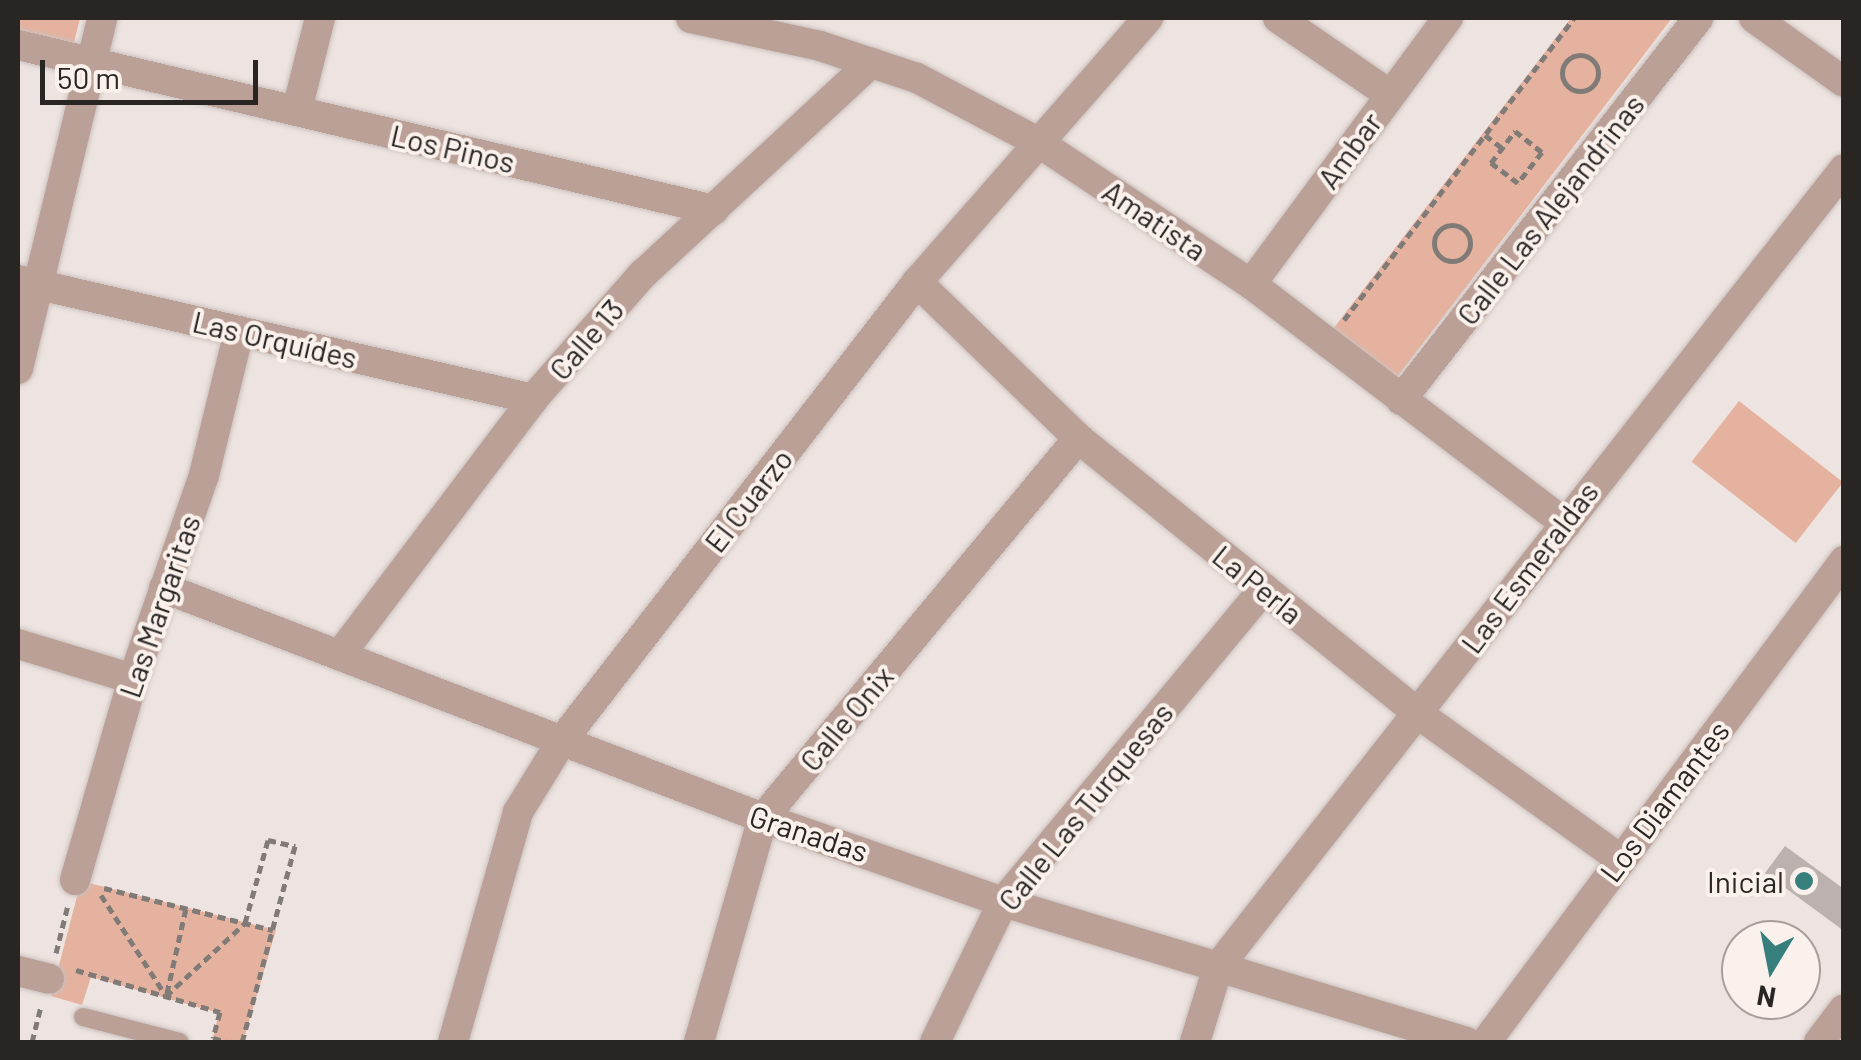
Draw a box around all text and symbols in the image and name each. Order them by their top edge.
scale bar [45,40,262,102]
text: 50 m [57,59,120,95]
street label: Calle Las Alejandrinas [1449,87,1651,331]
street label: Ambar [1309,105,1389,195]
street label: Los Pinos [388,116,518,180]
street label: Amatista [1096,172,1214,268]
street label: Calle 13 [541,291,631,387]
street label: Las Orquídes [189,303,361,375]
street label: El Cuarzo [696,441,800,559]
street label: Las Esmeraldas [1453,474,1605,660]
street label: Las Margaritas [111,510,207,702]
street label: La Perla [1206,537,1310,631]
street label: Calle Onix [792,658,900,778]
street label: Calle Las Turquesas [990,695,1180,917]
street label: Los Diamantes [1592,713,1736,889]
street label: Granadas [745,797,873,869]
place label: Inicial [1707,863,1784,899]
marker: Inicial [1793,870,1815,892]
north arrow [1721,920,1821,1020]
text: N [1754,979,1778,1016]

